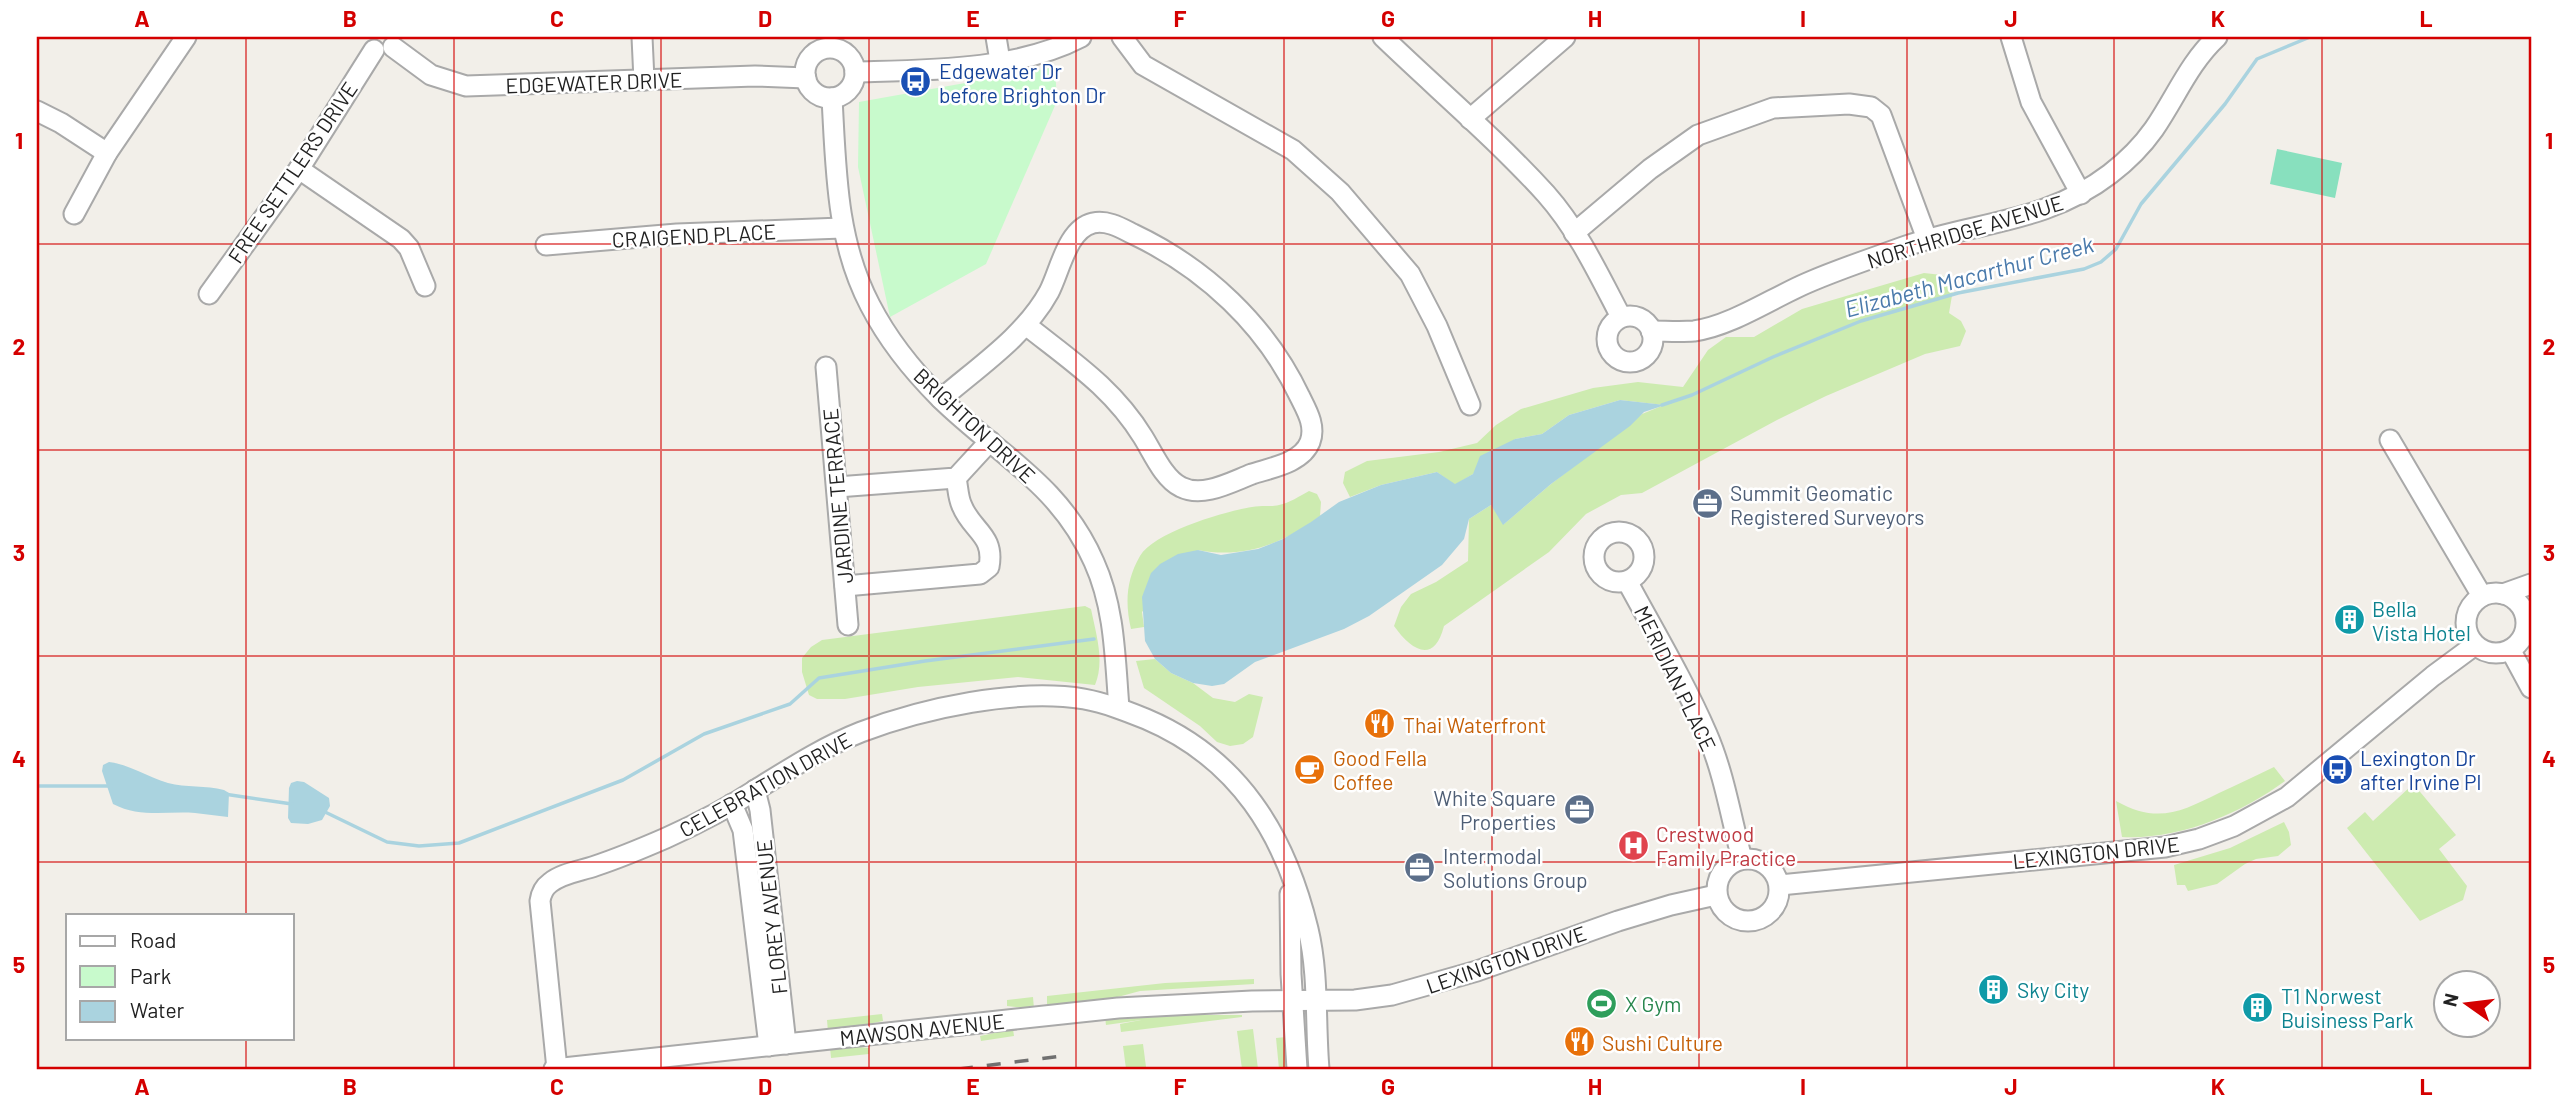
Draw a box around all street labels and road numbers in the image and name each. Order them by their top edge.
street label: EDGEWATER DRIVE [505,66,683,98]
street label: FREE SETTLERS DRIVE [222,77,362,267]
street label: NORTHRIDGE AVENUE [1864,189,2066,273]
street label: CRAIGEND PLACE [611,218,777,252]
street label: BRIGHTON DRIVE [909,362,1041,488]
street label: JARDINE TERRACE [817,407,857,585]
street label: MERIDIAN PLACE [1630,601,1722,755]
street label: CELEBRATION DRIVE [674,726,856,842]
street label: LEXINGTON DRIVE [2011,831,2181,873]
street label: FLOREY AVENUE [750,838,792,996]
street label: LEXINGTON DRIVE [1423,920,1589,998]
street label: MAWSON AVENUE [838,1008,1006,1050]

